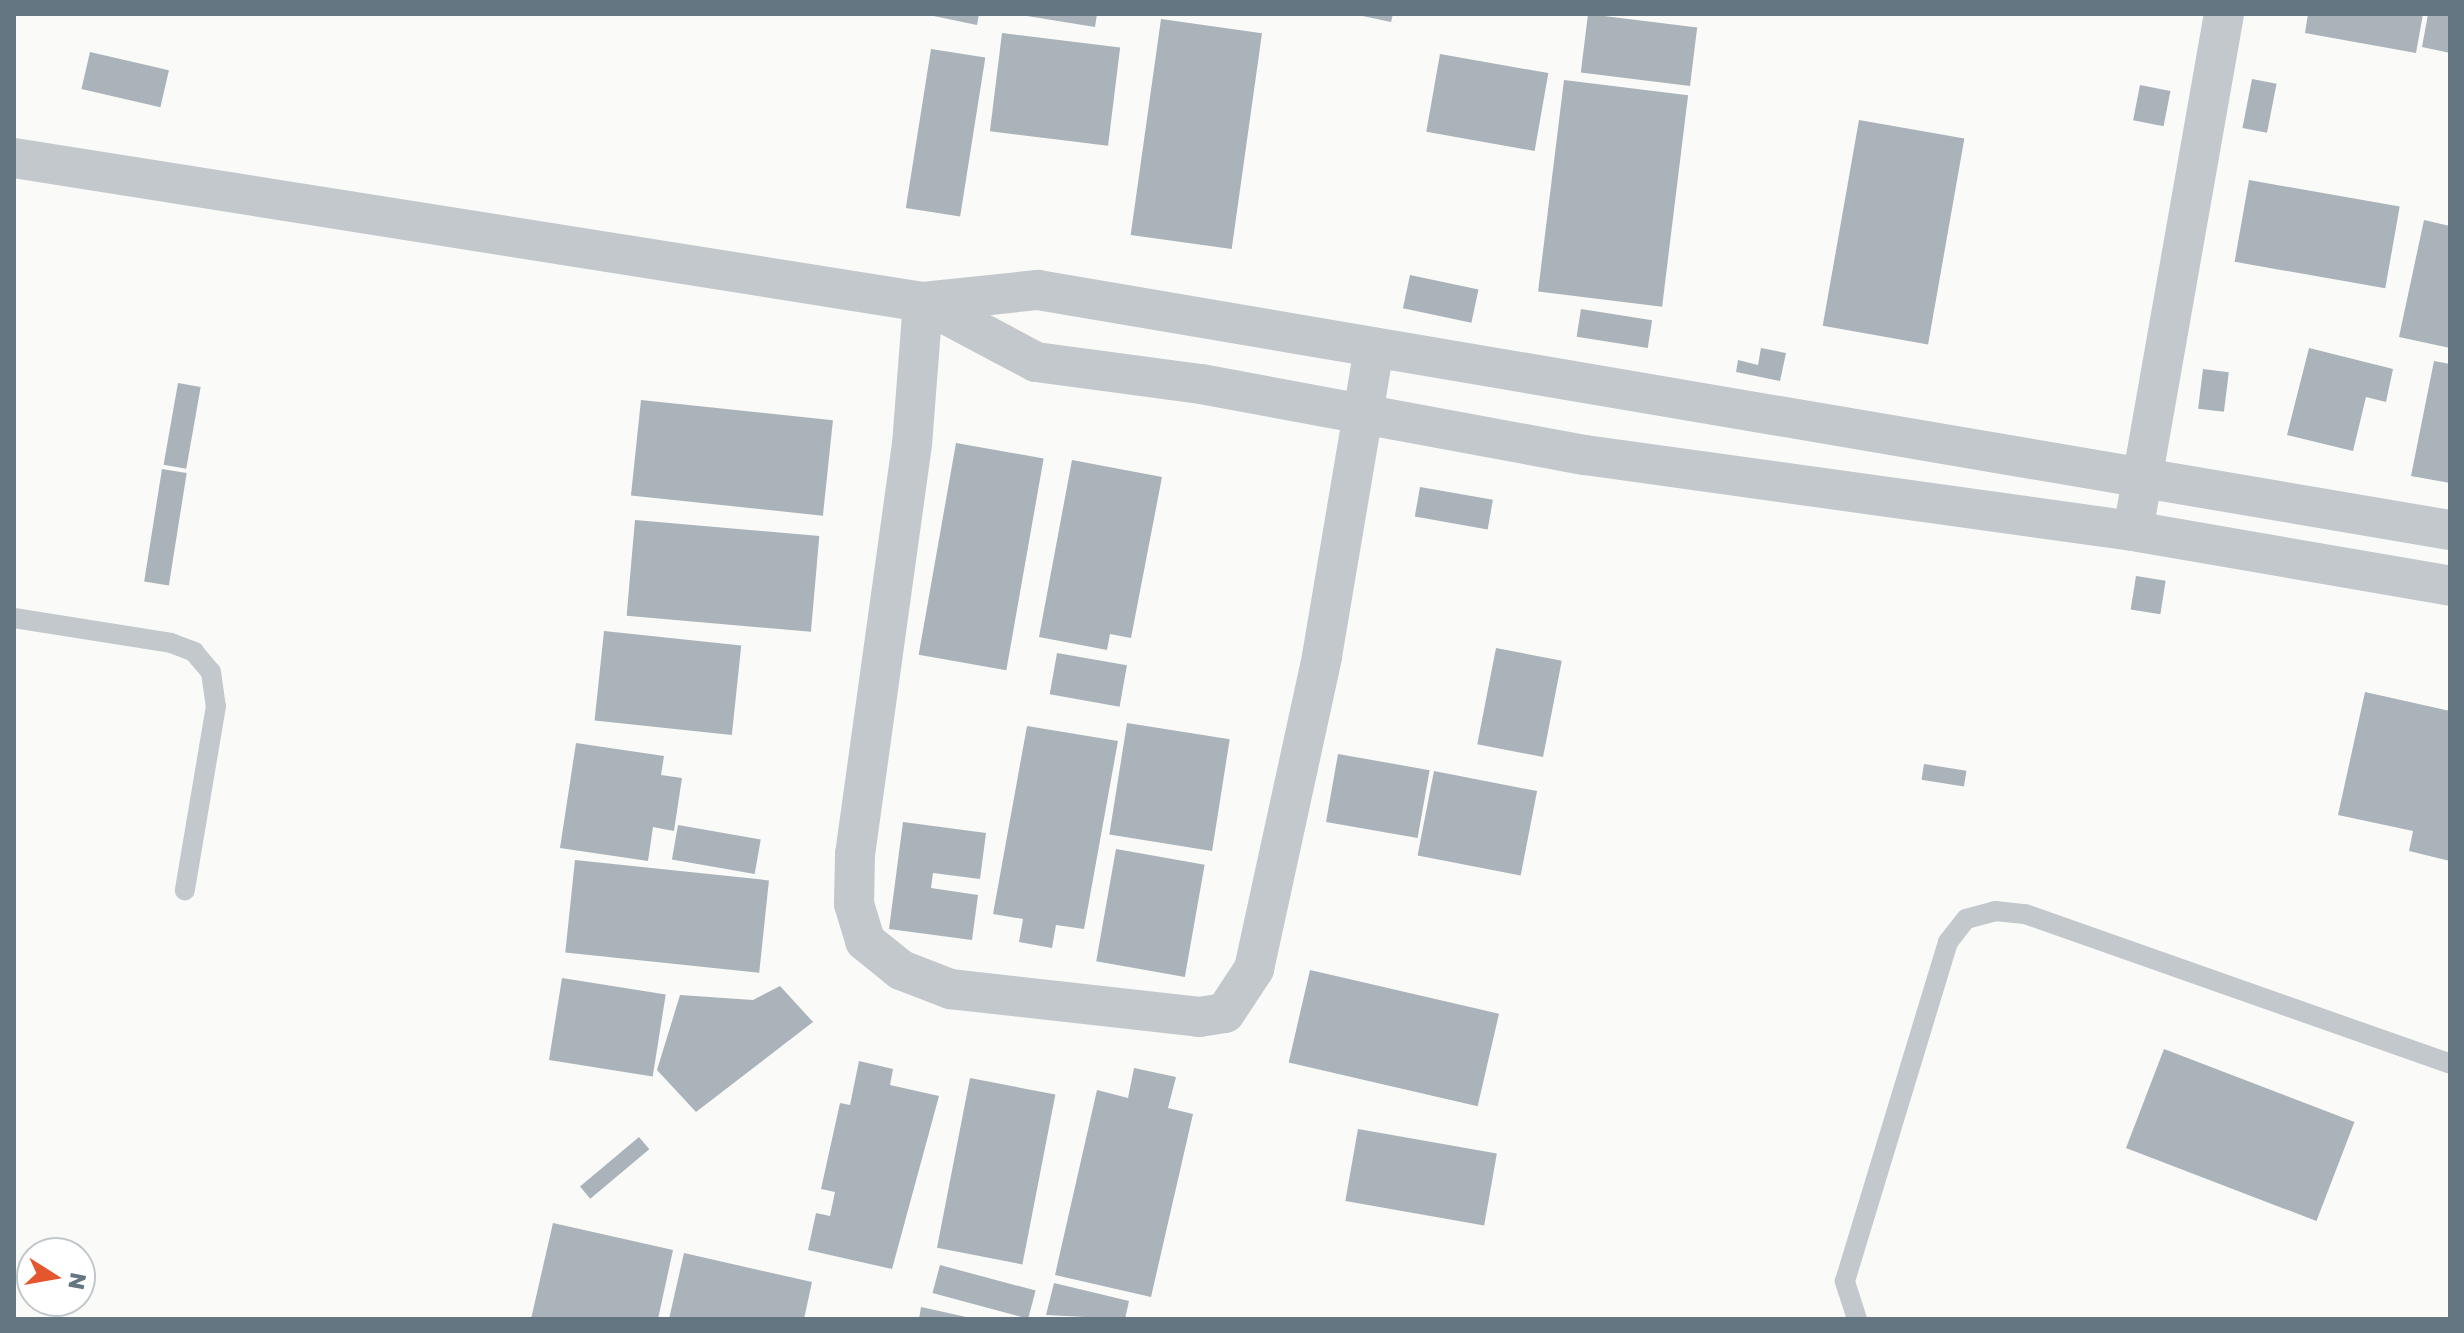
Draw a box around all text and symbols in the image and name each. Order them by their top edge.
north arrow [16,1237,96,1317]
text: N [63,1270,93,1292]

